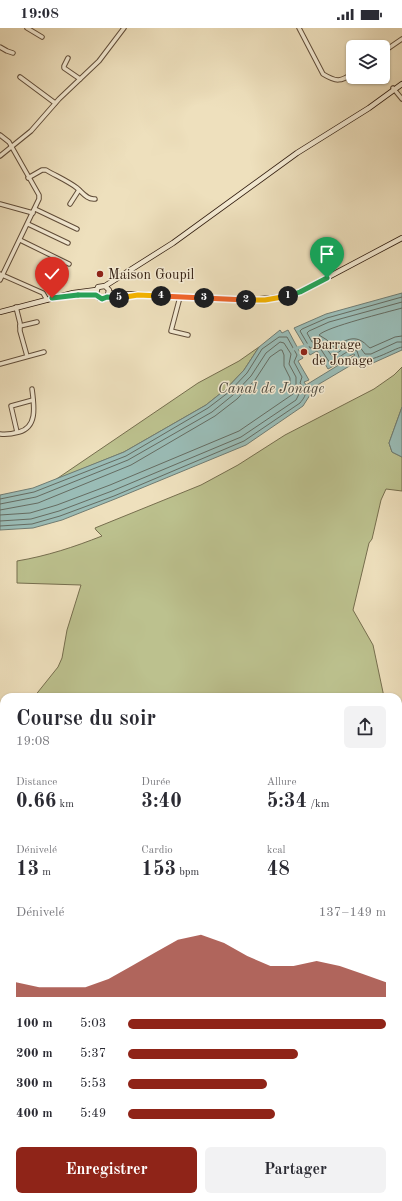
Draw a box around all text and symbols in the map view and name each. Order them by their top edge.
text: 19:08 [20,7,59,22]
map controls [346,40,390,84]
button: layers [346,40,390,84]
pin [310,237,344,278]
icon: arrive [316,243,338,265]
pin [35,257,69,298]
icon: check [41,263,63,285]
place label: Maison Goupil [108,268,194,282]
marker: Maison Goupil [95,269,105,279]
pin: 4 [151,286,171,306]
pin: 1 [278,286,298,306]
pin: 5 [109,288,129,308]
pin: 3 [194,288,214,308]
text: 4 [158,290,164,301]
pin: 2 [236,290,256,310]
text: 1 [285,290,291,301]
text: 5 [116,292,122,303]
text: 3 [201,292,207,303]
text: 2 [243,294,249,305]
place label: Barrage de Jonage [312,338,373,368]
marker: Barrage de Jonage [299,347,309,357]
water label: Canal de Jonage [218,382,324,397]
button: share [344,706,386,748]
text: Course du soir [16,708,156,730]
text: 19:08 [16,735,50,748]
text: Distance [16,777,57,788]
text: Durée [141,777,170,788]
text: Allure [267,777,296,788]
text: 0.66 [16,792,56,812]
text: 3:40 [141,792,182,812]
text: 5:34 [267,792,307,812]
text: km [56,799,74,810]
text: /km [307,799,330,810]
text: Dénivelé [16,845,57,856]
text: Cardio [141,845,173,856]
text: kcal [267,845,286,856]
text: 13 [16,860,39,880]
text: 153 [141,860,176,880]
text: 48 [267,860,290,880]
text: m [39,867,51,878]
text: bpm [176,867,199,878]
text: Dénivelé [16,906,64,919]
text: 137–149 m [319,906,386,919]
text: 100 m [16,1017,53,1030]
text: 5:03 [80,1017,106,1030]
text: 200 m [16,1047,53,1060]
text: 5:37 [80,1047,106,1060]
text: 300 m [16,1077,53,1090]
text: 5:53 [80,1077,106,1090]
text: 400 m [16,1107,53,1120]
text: 5:49 [80,1107,106,1120]
button: Enregistrer [16,1147,197,1193]
button: Partager [205,1147,386,1193]

